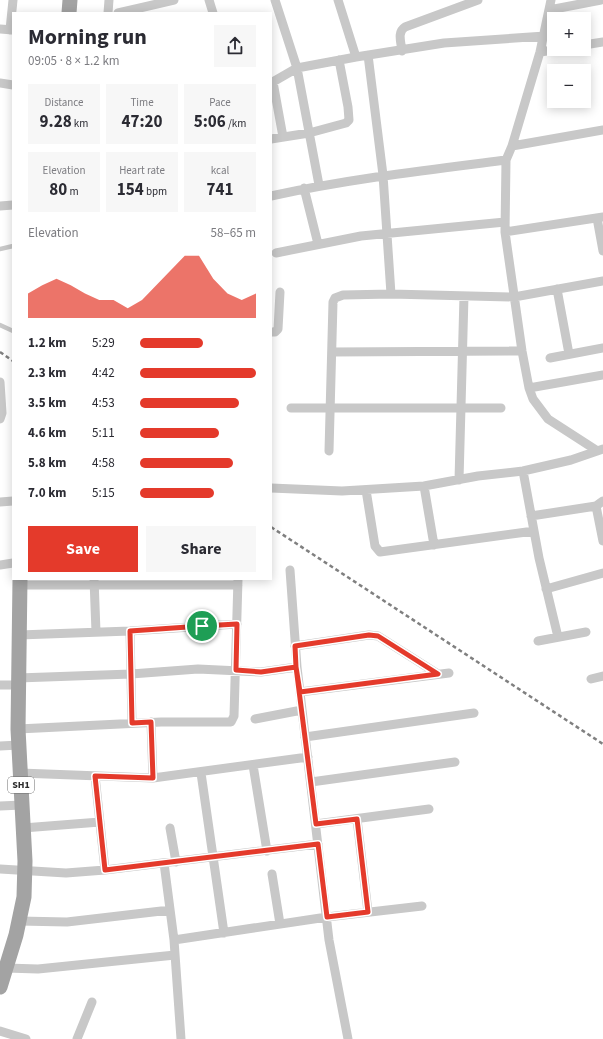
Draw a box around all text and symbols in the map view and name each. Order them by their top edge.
map controls [547,12,591,108]
button: + [547,12,591,56]
text: Morning run [28,21,147,53]
button: share [214,25,256,67]
text: 09:05 · 8 × 1.2 km [28,52,120,70]
button: − [547,64,591,108]
text: Distance [44,95,84,110]
text: Time [130,95,154,110]
text: Pace [209,95,231,110]
text: 9.28 [40,110,72,134]
text: 47:20 [121,110,163,134]
text: 5:06 [194,110,226,134]
text: km [72,116,88,131]
text: /km [226,116,246,131]
text: Elevation [43,163,85,178]
text: Heart rate [119,163,165,178]
text: kcal [211,163,229,178]
text: 80 [49,178,67,202]
text: 154 [117,178,144,202]
text: 741 [207,178,233,202]
text: m [67,184,79,199]
text: bpm [144,184,167,199]
text: Elevation [28,224,79,242]
text: 58–65 m [211,224,256,242]
text: 1.2 km [28,334,67,352]
text: 5:29 [92,334,115,352]
text: 2.3 km [28,364,67,382]
text: 4:42 [92,364,115,382]
text: 3.5 km [28,394,67,412]
text: 4:53 [92,394,115,412]
text: 4.6 km [28,424,67,442]
text: 5:11 [92,424,115,442]
text: 5.8 km [28,454,67,472]
text: 4:58 [92,454,115,472]
text: 7.0 km [28,484,67,502]
text: 5:15 [92,484,115,502]
button: Save [28,526,138,572]
button: Share [146,526,256,572]
pin [185,609,219,643]
icon: arrive [191,615,213,637]
road number: SH1 [8,777,34,793]

